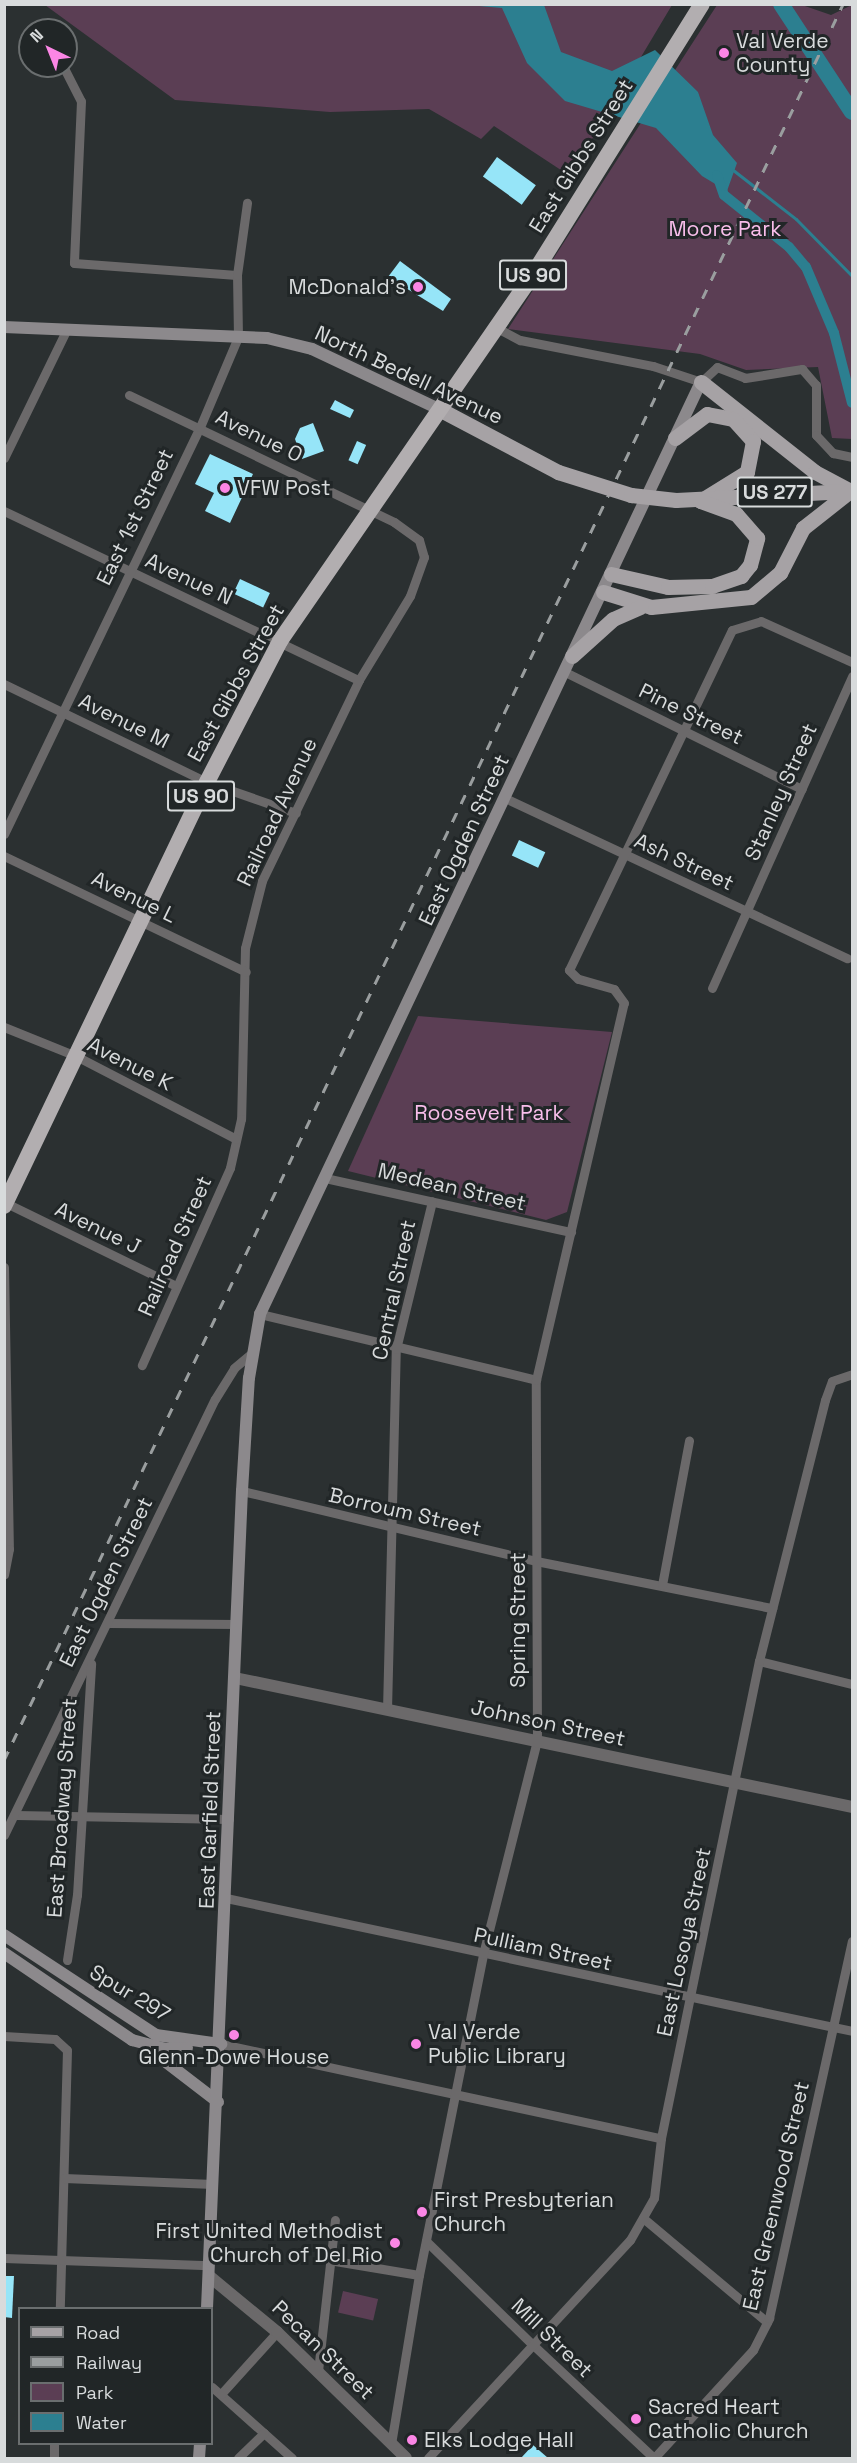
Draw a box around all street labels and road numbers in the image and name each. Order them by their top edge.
street label: East Gibbs Street [524,75,638,237]
road number: US 90 [498,258,568,292]
street label: North Bedell Avenue [311,320,507,430]
street label: Avenue O [211,404,307,468]
street label: East 1st Street [91,445,179,589]
road number: US 277 [736,475,814,509]
street label: Avenue N [141,548,237,610]
street label: East Gibbs Street [182,600,290,766]
street label: Pine Street [635,678,747,750]
street label: Avenue M [75,688,173,754]
street label: Stanley Street [740,720,822,864]
street label: Railroad Avenue [232,734,322,890]
street label: East Ogden Street [413,751,515,929]
road number: US 90 [166,779,236,813]
street label: Ash Street [630,828,738,896]
street label: Avenue L [88,866,180,928]
street label: Avenue K [83,1032,177,1096]
street label: Medean Street [376,1158,528,1216]
street label: Railroad Street [133,1172,217,1320]
street label: Avenue J [51,1197,145,1259]
street label: Central Street [367,1218,421,1362]
street label: Borroum Street [326,1482,484,1542]
street label: East Ogden Street [54,1493,158,1671]
street label: Spring Street [505,1552,531,1688]
street label: Johnson Street [469,1694,627,1752]
street label: East Broadway Street [42,1697,82,1919]
street label: East Garfield Street [194,1711,226,1909]
street label: East Losoya Street [652,1845,716,2039]
street label: Pulliam Street [472,1922,614,1976]
street label: Spur 297 [85,1959,175,2027]
street label: East Greenwood Street [737,2079,815,2313]
street label: Mill Street [506,2293,598,2383]
street label: Pecan Street [267,2295,379,2405]

